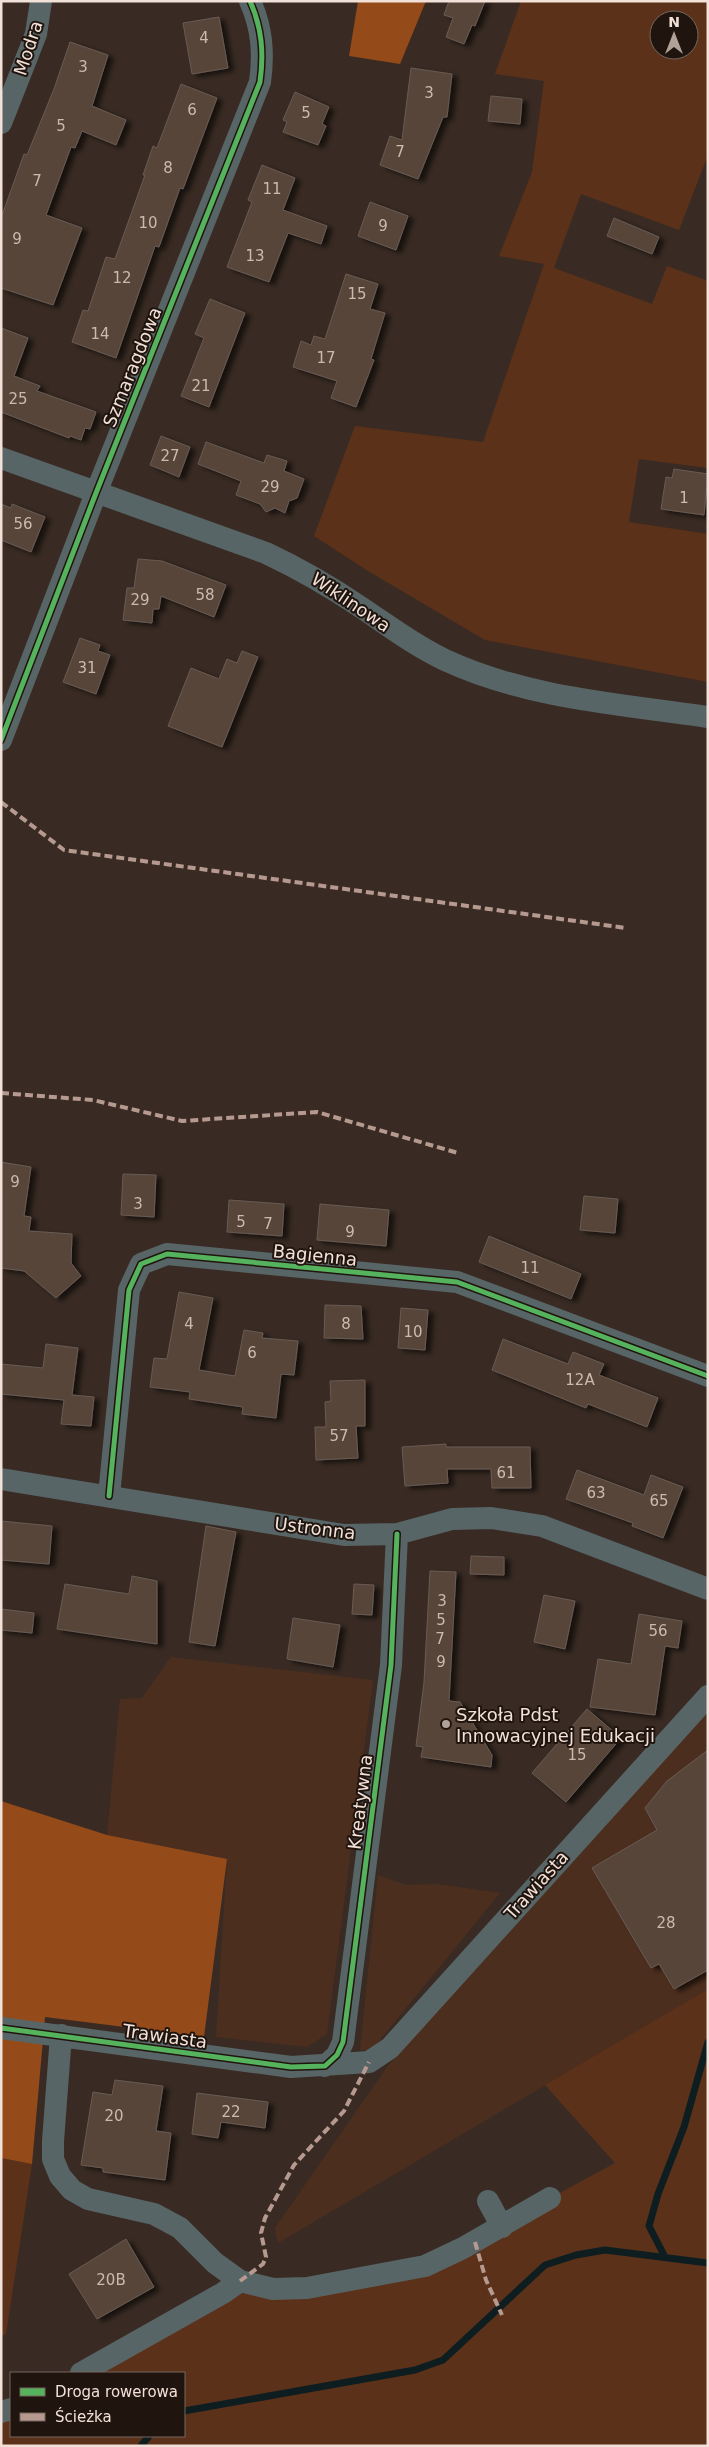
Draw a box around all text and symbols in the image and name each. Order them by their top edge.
north arrow [649,10,699,60]
text: N [668,14,680,30]
street label: Modra [9,18,47,78]
house number: 4 [199,29,209,47]
house number: 3 [78,58,88,76]
house number: 3 [424,84,434,102]
house number: 6 [187,101,197,119]
house number: 5 [301,104,311,122]
house number: 5 [56,117,66,135]
house number: 7 [395,143,405,161]
house number: 8 [163,159,173,177]
house number: 7 [32,172,42,190]
house number: 11 [262,180,282,198]
house number: 10 [138,214,158,232]
house number: 9 [378,217,388,235]
house number: 9 [12,230,22,248]
house number: 13 [245,247,265,265]
house number: 12 [112,269,132,287]
house number: 15 [347,285,367,303]
street label: Szmaragdowa [98,304,166,430]
house number: 14 [90,325,110,343]
house number: 17 [316,349,336,367]
house number: 21 [191,377,211,395]
house number: 25 [8,390,28,408]
house number: 27 [160,447,180,465]
house number: 29 [260,478,280,496]
house number: 1 [679,489,689,507]
house number: 56 [13,515,33,533]
street label: Wiklinowa [307,568,395,636]
house number: 58 [195,586,215,604]
house number: 29 [130,591,150,609]
house number: 31 [77,659,97,677]
house number: 9 [10,1173,20,1191]
house number: 3 [133,1195,143,1213]
house number: 5 [236,1213,246,1231]
house number: 7 [263,1215,273,1233]
house number: 9 [345,1223,355,1241]
street label: Bagienna [272,1240,358,1270]
house number: 11 [520,1259,540,1277]
house number: 4 [184,1315,194,1333]
house number: 8 [341,1315,351,1333]
house number: 10 [403,1323,423,1341]
house number: 6 [247,1344,257,1362]
house number: 12A [565,1371,595,1389]
house number: 57 [329,1427,349,1445]
house number: 61 [496,1464,516,1482]
house number: 63 [586,1484,606,1502]
house number: 65 [649,1492,669,1510]
street label: Ustronna [273,1513,357,1543]
house number: 3 [437,1592,447,1610]
house number: 5 [436,1611,446,1629]
house number: 56 [648,1622,668,1640]
house number: 7 [435,1630,445,1648]
house number: 9 [436,1653,446,1671]
place label: Szkoła Pdst Innowacyjnej Edukacji [456,1704,655,1746]
marker: Szkoła Pdst Innowacyjnej Edukacji [440,1718,452,1730]
house number: 15 [567,1746,587,1764]
street label: Kreatywna [344,1753,376,1851]
street label: Trawiasta [499,1846,572,1924]
house number: 28 [656,1914,676,1932]
street label: Trawiasta [120,2020,209,2052]
house number: 22 [221,2103,241,2121]
house number: 20 [104,2107,124,2125]
house number: 20B [96,2271,126,2289]
legend [10,2372,185,2437]
text: Droga rowerowa [55,2383,178,2401]
text: Ścieżka [55,2407,112,2426]

